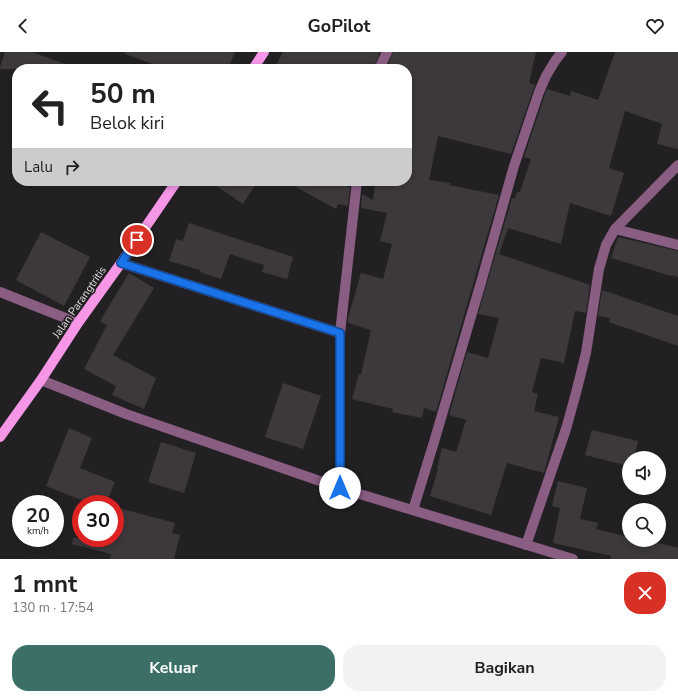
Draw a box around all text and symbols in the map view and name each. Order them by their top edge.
text: GoPilot [308,14,370,38]
icon: back [12,15,34,37]
icon: heart [644,15,666,37]
text: 50 m [90,75,156,113]
icon: left [24,80,76,132]
text: Belok kiri [90,111,164,135]
icon: right [61,156,83,178]
text: Lalu [24,157,53,177]
pin [120,223,154,257]
icon: arrive [126,229,148,251]
street label: Jalan Parangtritis [48,263,110,342]
map controls [622,451,666,547]
button: sound [622,451,666,495]
position arrow [319,467,361,509]
speed limit sign: 30 [72,495,124,547]
text: 20 [26,502,50,529]
button: search [622,503,666,547]
text: km/h [27,524,49,538]
text: 1 mnt [12,568,77,600]
button: close [624,572,666,614]
text: 130 m · 17:54 [12,599,94,617]
button: Keluar [12,645,335,691]
button: Bagikan [343,645,666,691]

